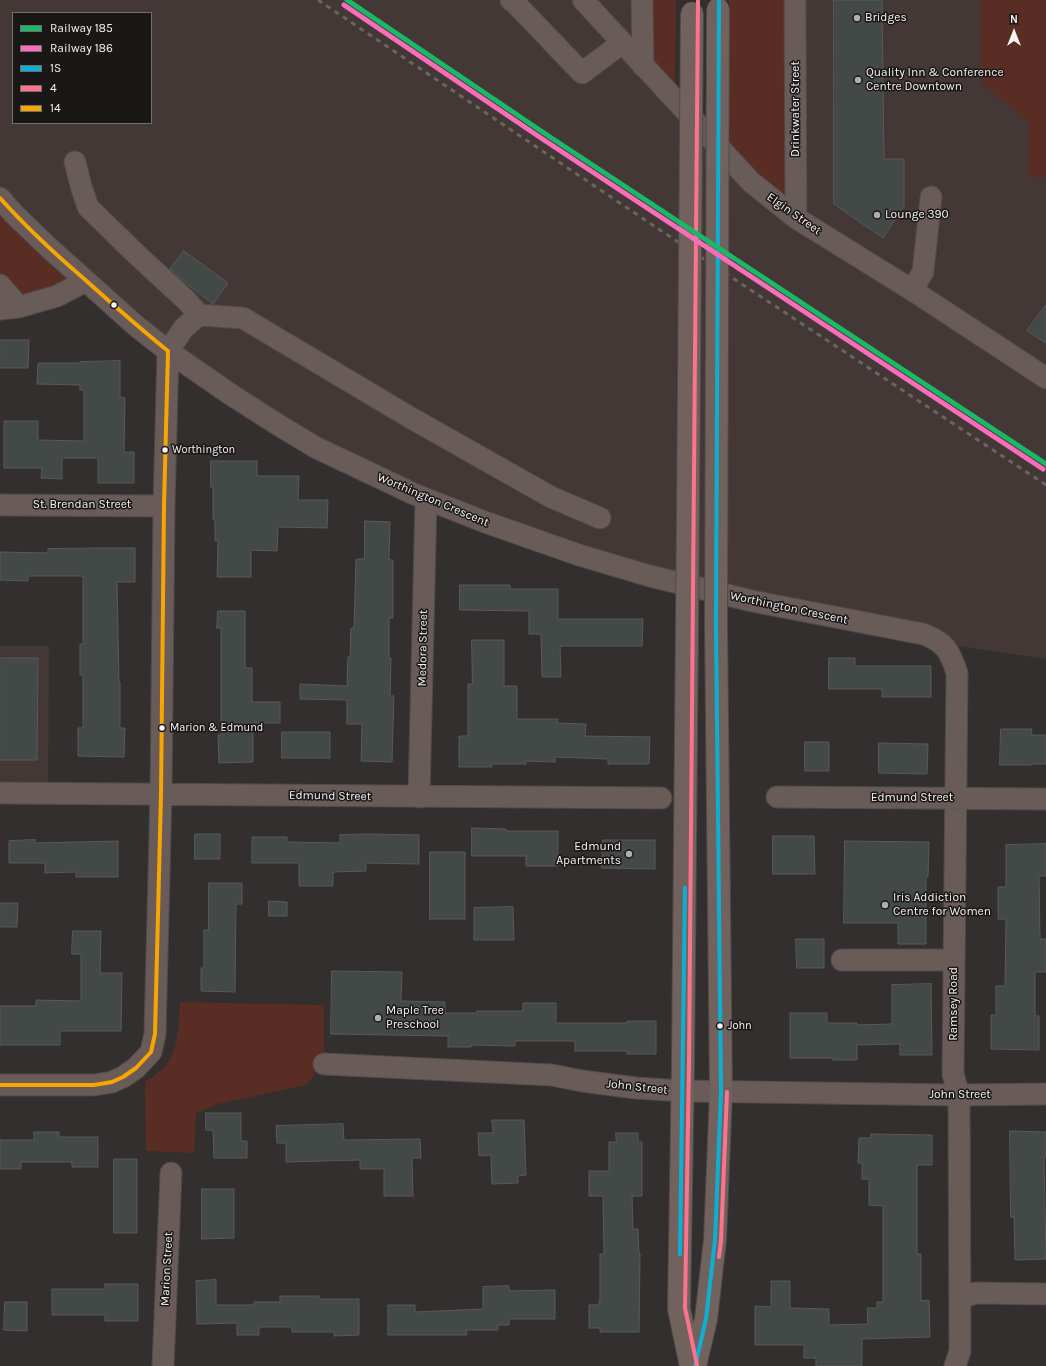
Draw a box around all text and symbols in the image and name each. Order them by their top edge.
place label: Bridges [865,11,907,25]
legend [12,12,152,124]
north arrow [994,12,1034,52]
marker: Bridges [852,13,862,23]
text: N [1010,13,1018,26]
text: Railway 185 [50,21,113,35]
text: Railway 186 [50,41,113,55]
text: 1S [50,61,61,75]
street label: Drinkwater Street [789,61,803,157]
place label: Quality Inn & Conference Centre Downtown [866,66,1004,94]
marker: Quality Inn & Conference Centre Downtown [853,75,863,85]
text: 4 [50,81,57,95]
text: 14 [50,101,61,115]
street label: Elgin Street [764,190,824,238]
place label: Lounge 390 [885,208,949,222]
marker: Lounge 390 [872,210,882,220]
unlabelled marker [109,300,119,310]
place label: Worthington [172,443,235,457]
marker: Worthington [160,445,170,455]
street label: Worthington Crescent [375,470,491,530]
street label: St. Brendan Street [33,498,131,512]
street label: Worthington Crescent [729,588,849,628]
street label: Medora Street [415,610,431,686]
place label: Marion & Edmund [170,721,263,735]
marker: Marion & Edmund [157,723,167,733]
street label: Edmund Street [289,788,371,804]
street label: Edmund Street [871,791,953,805]
place label: Edmund Apartments [556,840,621,868]
marker: Edmund Apartments [624,849,634,859]
place label: Iris Addiction Centre for Women [893,891,991,919]
marker: Iris Addiction Centre for Women [880,900,890,910]
street label: Ramsey Road [947,967,961,1041]
place label: Maple Tree Preschool [386,1004,444,1032]
marker: Maple Tree Preschool [373,1013,383,1023]
place label: John [728,1019,752,1033]
marker: John [715,1021,725,1031]
street label: John Street [606,1077,668,1097]
street label: John Street [929,1088,991,1102]
street label: Marion Street [158,1232,176,1306]

